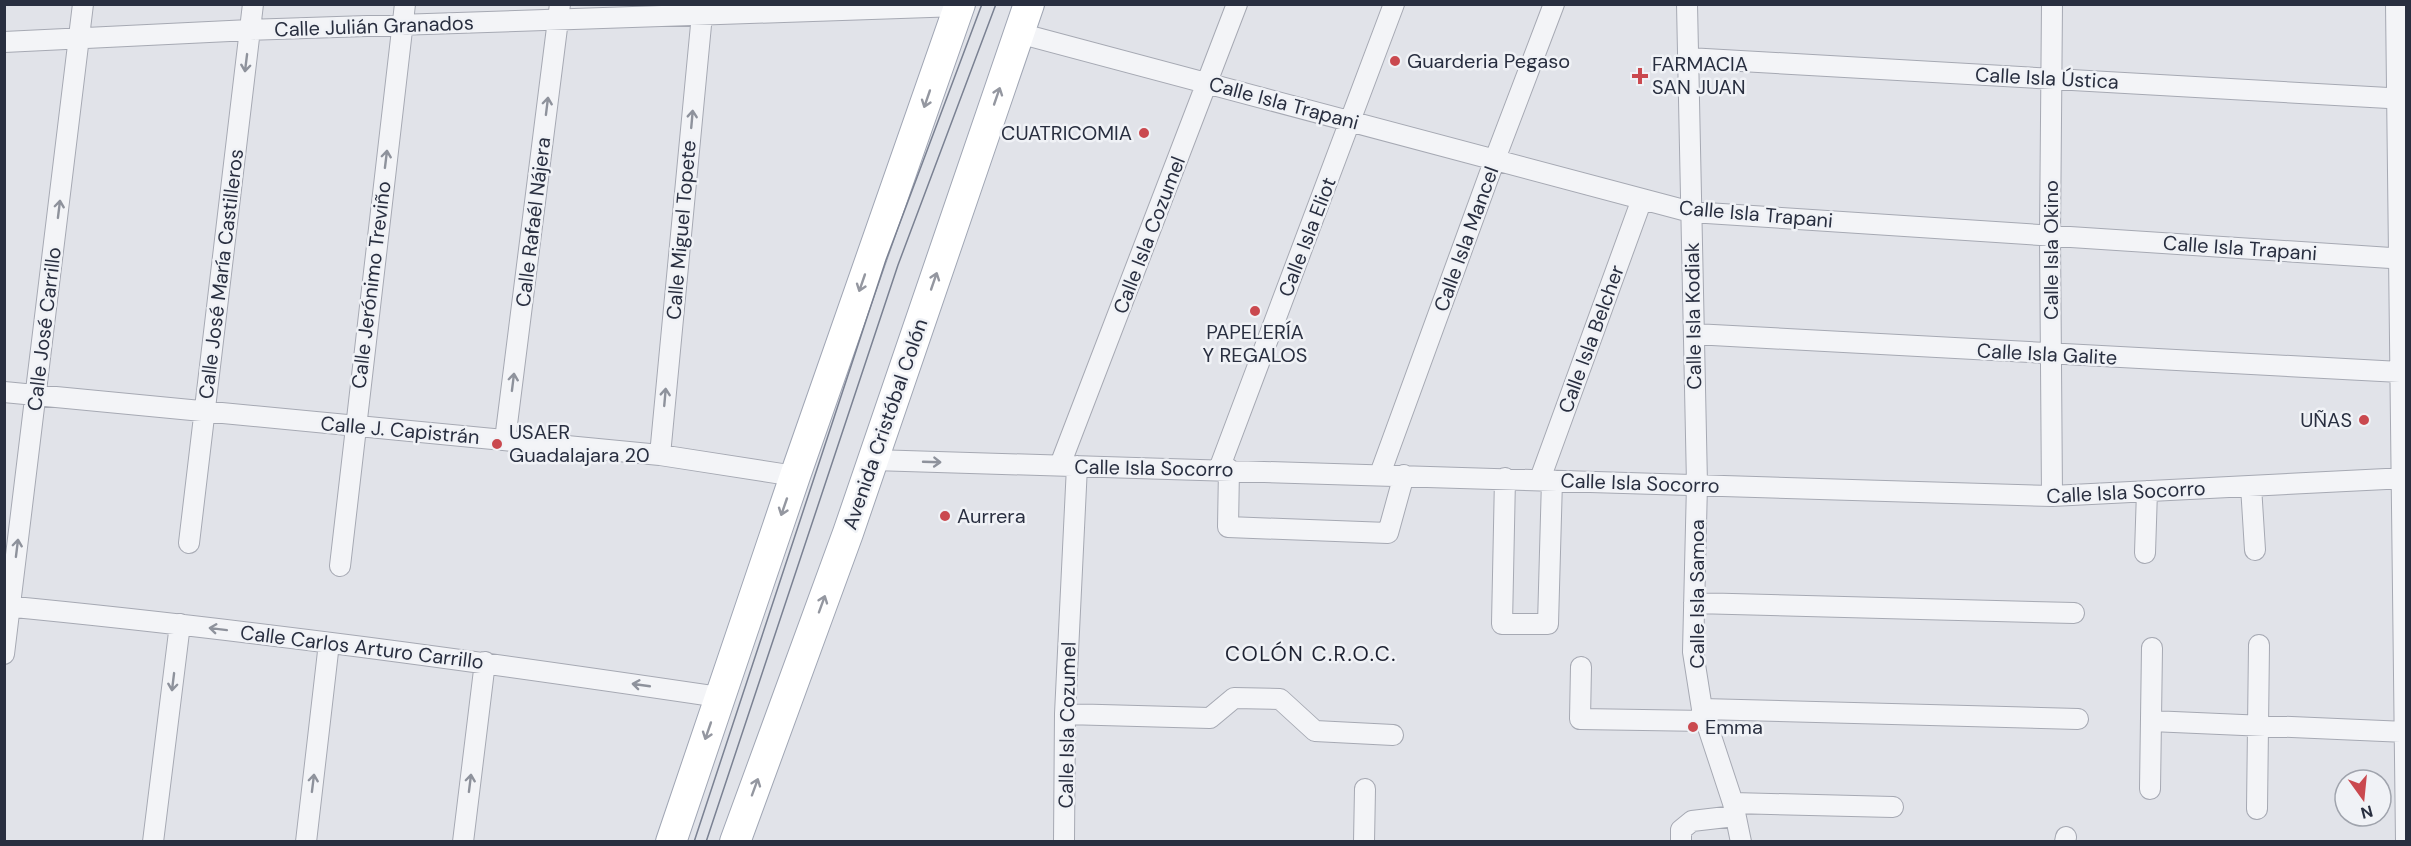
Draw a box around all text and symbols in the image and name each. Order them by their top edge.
street label: Calle Julián Granados [274,10,474,42]
place label: Guarderia Pegaso [1407,48,1570,74]
place label: FARMACIA SAN JUAN [1652,51,1748,100]
one-way arrow [240,52,251,72]
marker: Guarderia Pegaso [1388,54,1402,68]
street label: Calle Isla Ústica [1974,61,2120,95]
marker: FARMACIA SAN JUAN [1633,69,1647,83]
street label: Calle Isla Trapani [1206,70,1362,136]
one-way arrow [992,87,1003,106]
one-way arrow [920,89,931,108]
one-way arrow [542,96,553,116]
one-way arrow [687,110,698,130]
place label: CUATRICOMIA [1001,120,1132,146]
marker: CUATRICOMIA [1137,126,1151,140]
street label: Calle Rafaél Nájera [510,136,556,308]
street label: Calle Miguel Topete [660,139,702,321]
street label: Calle José María Castilleros [193,147,249,401]
one-way arrow [381,150,392,170]
street label: Calle Isla Cozumel [1107,153,1191,317]
street label: Calle Isla Mancel [1428,163,1504,315]
street label: Calle Isla Eliot [1272,173,1342,301]
street label: Calle Jerónimo Treviño [345,180,397,390]
street label: Calle Isla Okino [2038,180,2064,320]
street label: Calle Isla Trapani [1678,194,1834,234]
one-way arrow [54,200,65,219]
street label: Calle Isla Trapani [2162,230,2318,266]
street label: Calle Isla Kodiak [1679,242,1707,390]
street label: Calle José Carrillo [21,246,67,412]
street label: Calle Isla Belcher [1552,261,1630,417]
one-way arrow [930,272,941,290]
one-way arrow [856,273,867,292]
marker: PAPELERÍA Y REGALOS [1248,304,1262,318]
street label: Avenida Cristóbal Colón [837,315,933,533]
place label: PAPELERÍA Y REGALOS [1203,319,1307,368]
street label: Calle Isla Galite [1976,337,2118,371]
one-way arrow [507,373,518,393]
one-way arrow [660,387,671,407]
place label: UÑAS [2300,407,2352,433]
street label: Calle J. Capistrán [319,410,481,450]
marker: UÑAS [2357,413,2371,427]
place label: USAER Guadalajara 20 [509,419,650,468]
marker: USAER Guadalajara 20 [490,437,504,451]
street label: Calle Isla Socorro [1074,454,1234,482]
one-way arrow [921,456,941,467]
street label: Calle Isla Socorro [1560,467,1720,499]
street label: Calle Isla Socorro [2046,475,2206,509]
one-way arrow [778,497,789,516]
place label: Aurrera [957,503,1026,529]
marker: Aurrera [938,509,952,523]
street label: Calle Isla Samoa [1684,519,1710,669]
one-way arrow [12,539,23,559]
one-way arrow [818,595,829,614]
street label: Calle Carlos Arturo Carrillo [239,619,485,675]
one-way arrow [209,623,229,634]
district label: COLÓN C.R.O.C. [1225,640,1397,668]
street label: Calle Isla Cozumel [1053,641,1081,809]
one-way arrow [167,672,178,692]
one-way arrow [631,680,651,691]
place label: Emma [1705,714,1763,740]
marker: Emma [1686,720,1700,734]
one-way arrow [701,721,712,740]
north arrow [2333,768,2393,828]
one-way arrow [308,774,319,794]
one-way arrow [465,774,476,794]
one-way arrow [750,778,761,796]
text: N [2358,800,2375,824]

